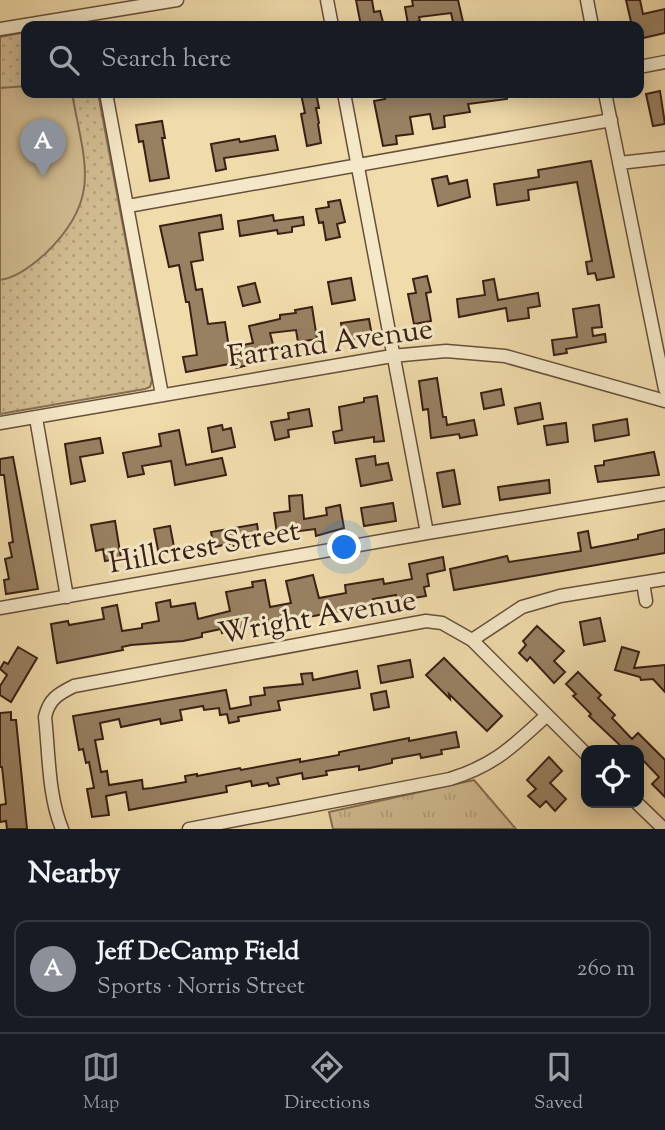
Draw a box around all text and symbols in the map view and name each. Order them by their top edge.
search box [21,21,644,98]
icon: search [45,41,83,79]
text: Search here [101,41,231,78]
pin: A [20,119,66,177]
street label: Farrand Avenue [225,309,436,380]
street label: Hillcrest Street [105,510,303,586]
your location [327,530,361,564]
street label: Wright Avenue [215,580,420,657]
map controls [581,745,644,808]
button: locate [581,745,644,808]
text: Nearby [28,853,120,896]
text: Jeff DeCamp Field [97,934,299,971]
text: A [44,953,62,986]
text: 260 m [577,953,635,986]
text: Sports · Norris Street [97,971,305,1004]
tab: Map [82,1048,120,1117]
tab: Directions [284,1048,370,1117]
tab: Saved [534,1048,583,1117]

